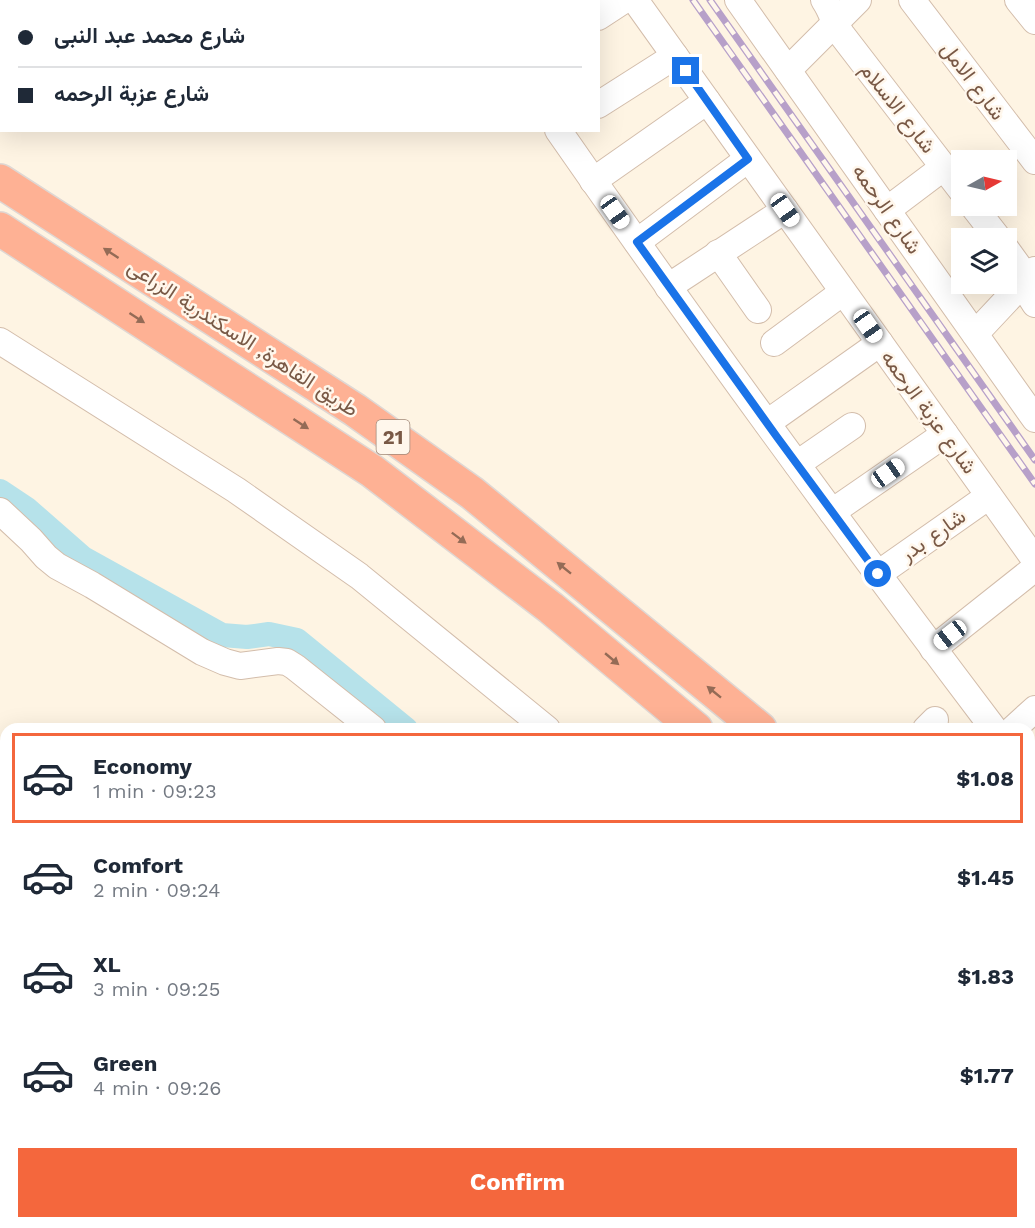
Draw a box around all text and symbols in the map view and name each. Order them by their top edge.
text: شارع محمد عبد النبى [54,23,245,48]
street label: شارع الامل [934,37,1011,126]
route end [672,57,699,84]
street label: شارع الاسلام [854,57,941,159]
text: شارع عزبة الرحمه [54,81,209,106]
north arrow [951,150,1017,216]
map controls [951,150,1017,294]
street label: شارع الرحمه [846,159,927,260]
car [767,190,803,230]
car [597,192,633,232]
button: layers [951,228,1017,294]
one-way arrow [103,247,119,258]
street label: طريق القاهرة, الاسكندرية الزراعى [123,254,363,422]
car [850,306,886,346]
one-way arrow [129,312,145,324]
street label: شارع عزبة الرحمه [875,345,983,480]
one-way arrow [293,419,309,430]
road number: 21 [376,420,410,454]
car [868,455,908,491]
street label: شارع بدر [894,503,971,568]
one-way arrow [452,531,467,543]
route start [864,560,891,587]
one-way arrow [557,562,572,575]
car [930,617,970,653]
one-way arrow [604,652,620,665]
one-way arrow [707,686,722,698]
icon: car [21,751,75,805]
text: Economy [93,754,192,779]
text: $1.08 [956,766,1014,791]
text: 1 min · 09:23 [93,779,217,803]
icon: car [21,850,75,904]
text: Comfort [93,853,183,878]
text: $1.45 [957,865,1014,890]
text: 2 min · 09:24 [93,878,220,902]
icon: car [21,949,75,1003]
text: XL [93,952,121,977]
text: $1.83 [957,964,1014,989]
text: 3 min · 09:25 [93,977,220,1001]
icon: car [21,1048,75,1102]
text: Green [93,1051,157,1076]
text: $1.77 [960,1063,1014,1088]
text: 4 min · 09:26 [93,1076,221,1100]
button: Confirm [18,1148,1017,1217]

